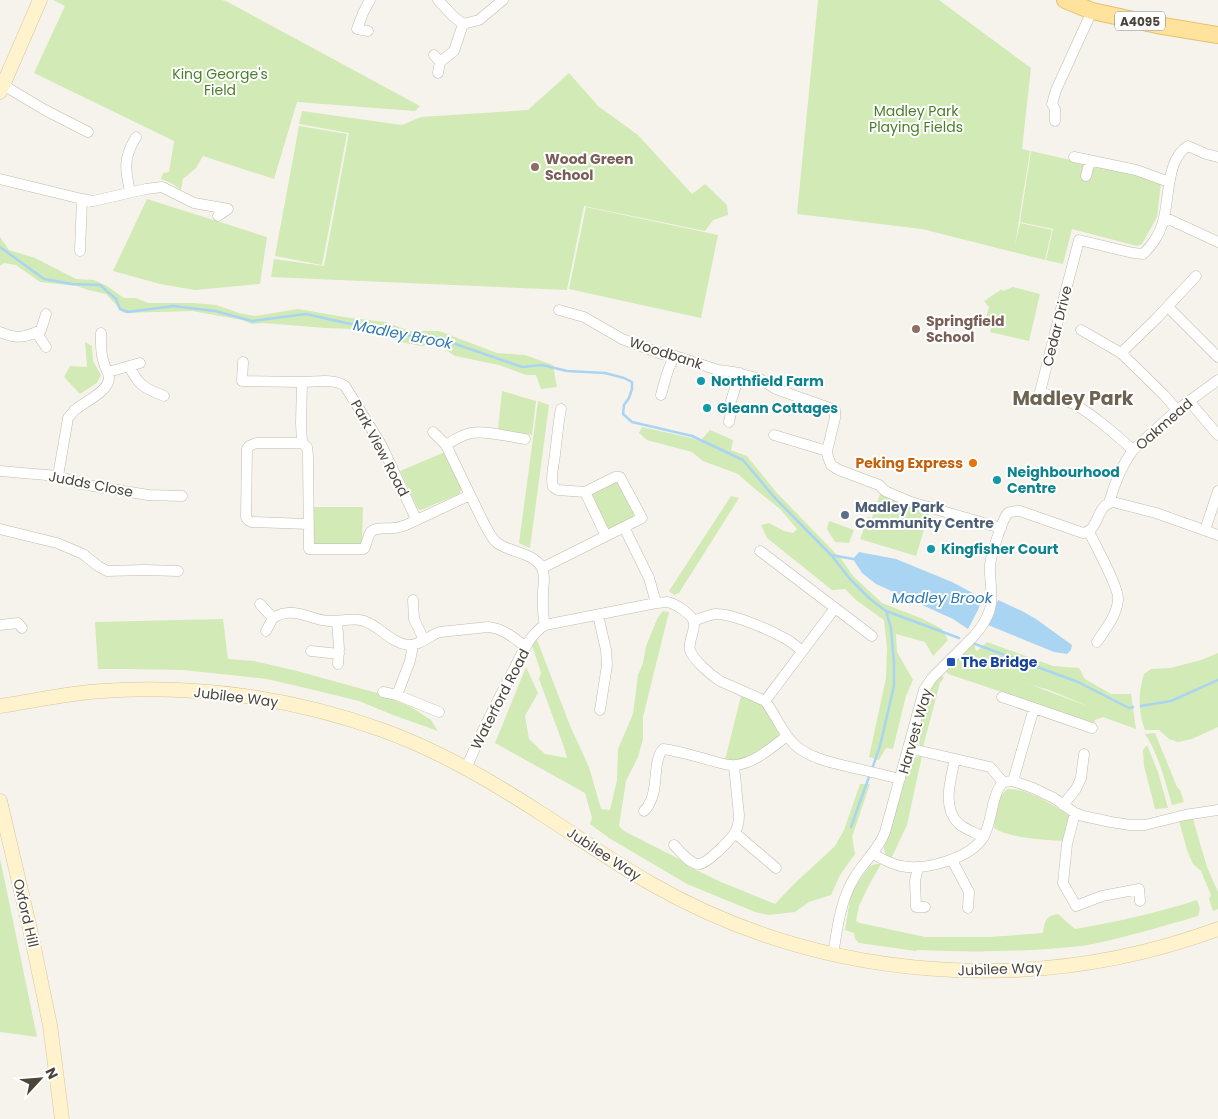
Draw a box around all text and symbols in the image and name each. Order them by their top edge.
road number: A4095 [1115,12,1165,30]
park label: King George's Field [172,64,268,100]
park label: Madley Park Playing Fields [869,101,963,137]
place label: Wood Green School [545,149,633,185]
marker: Wood Green School [529,161,541,173]
street label: Cedar Drive [1037,283,1077,368]
place label: Springfield School [926,311,1005,347]
water label: Madley Brook [352,314,456,354]
marker: Springfield School [910,323,922,335]
street label: Woodbank [627,332,706,375]
place label: Northfield Farm [711,371,824,391]
marker: Northfield Farm [695,375,707,387]
district label: Madley Park [1012,385,1134,412]
street label: Oakmead [1131,394,1197,454]
street label: Park View Road [346,396,414,500]
place label: Gleann Cottages [717,398,838,418]
marker: Gleann Cottages [701,402,713,414]
place label: Peking Express [855,453,963,473]
marker: Peking Express [967,457,979,469]
place label: Neighbourhood Centre [1007,462,1120,498]
street label: Judds Close [47,466,135,502]
marker: Neighbourhood Centre [991,474,1003,486]
place label: Madley Park Community Centre [855,497,994,533]
marker: Madley Park Community Centre [839,509,851,521]
place label: Kingfisher Court [941,539,1059,559]
marker: Kingfisher Court [925,543,937,555]
water label: Madley Brook [892,587,994,608]
street label: Waterford Road [466,645,534,753]
place label: The Bridge [961,652,1038,672]
marker: The Bridge [945,656,957,668]
street label: Jubilee Way [193,682,279,712]
street label: Harvest Way [893,686,937,776]
street label: Jubilee Way [563,823,645,886]
street label: Oxford Hill [8,877,44,949]
street label: Jubilee Way [957,958,1043,980]
north arrow [15,1054,65,1104]
text: N [40,1064,63,1082]

